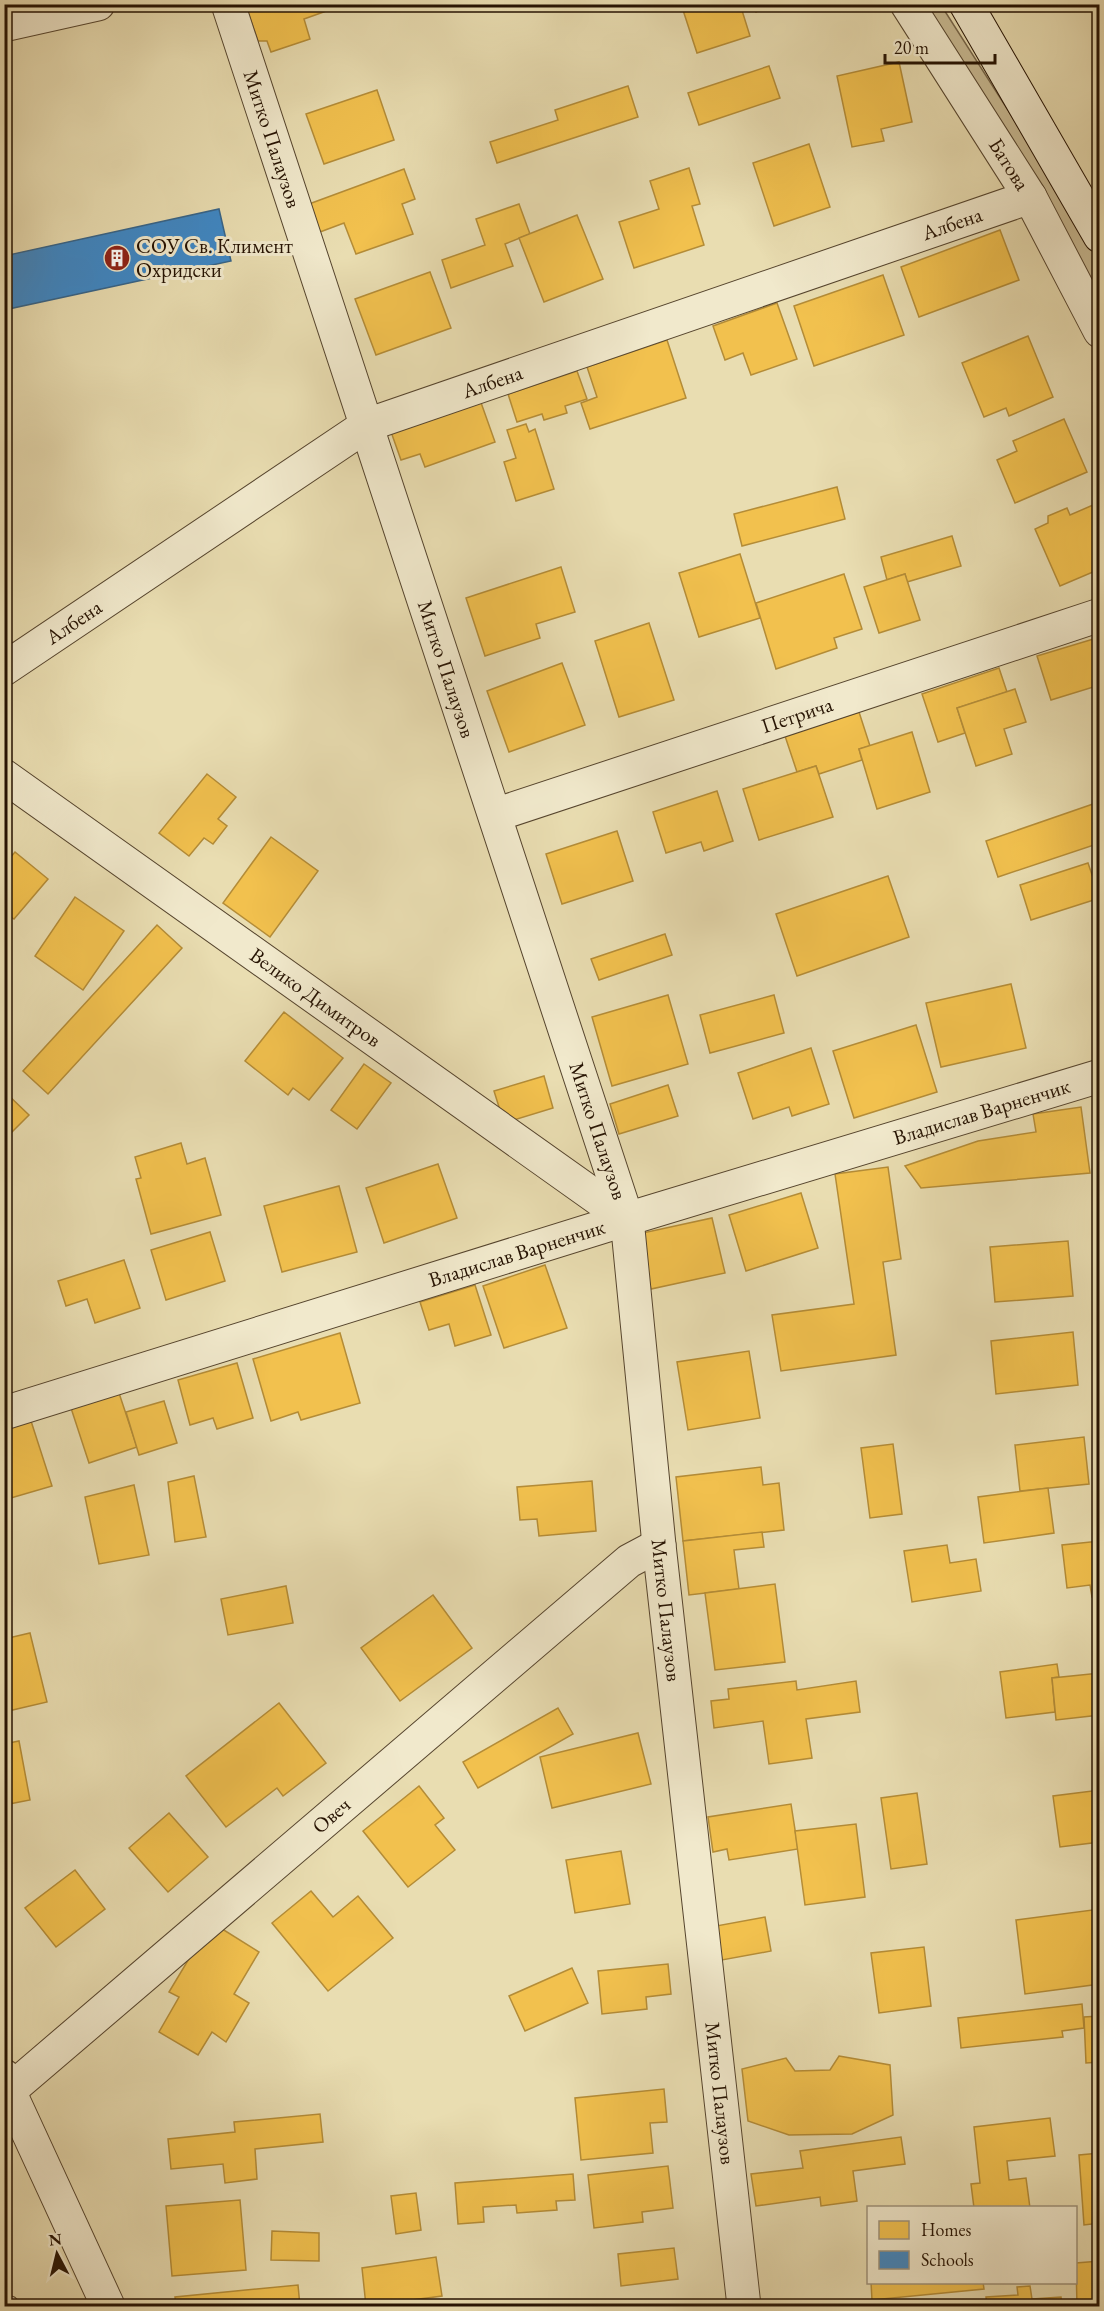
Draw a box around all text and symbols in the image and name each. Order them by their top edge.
scale bar [885,27,994,65]
text: 20 m [894,36,929,59]
street label: Митко Палаузов [238,67,308,211]
street label: Батова [983,133,1037,196]
street label: Албена [917,200,986,247]
place label: СОУ Св. Климент Охридски [136,232,293,283]
building icon: СОУ Св. Климент Охридски [102,243,132,273]
street label: Албена [458,358,527,405]
street label: Албена [39,593,107,651]
street label: Митко Палаузов [412,597,482,741]
street label: Петрича [757,690,837,739]
street label: Велико Димитров [245,941,387,1053]
street label: Митко Палаузов [563,1058,634,1203]
street label: Владислав Варненчик [890,1072,1073,1151]
street label: Владислав Варненчик [425,1213,608,1293]
street label: Митко Палаузов [645,1537,688,1683]
street label: Овеч [306,1791,356,1839]
street label: Митко Палаузов [699,2020,742,2166]
legend [867,2206,1077,2284]
text: Homes [921,2218,972,2241]
north arrow [27,2224,87,2284]
text: N [48,2228,63,2251]
text: Schools [921,2248,974,2271]

